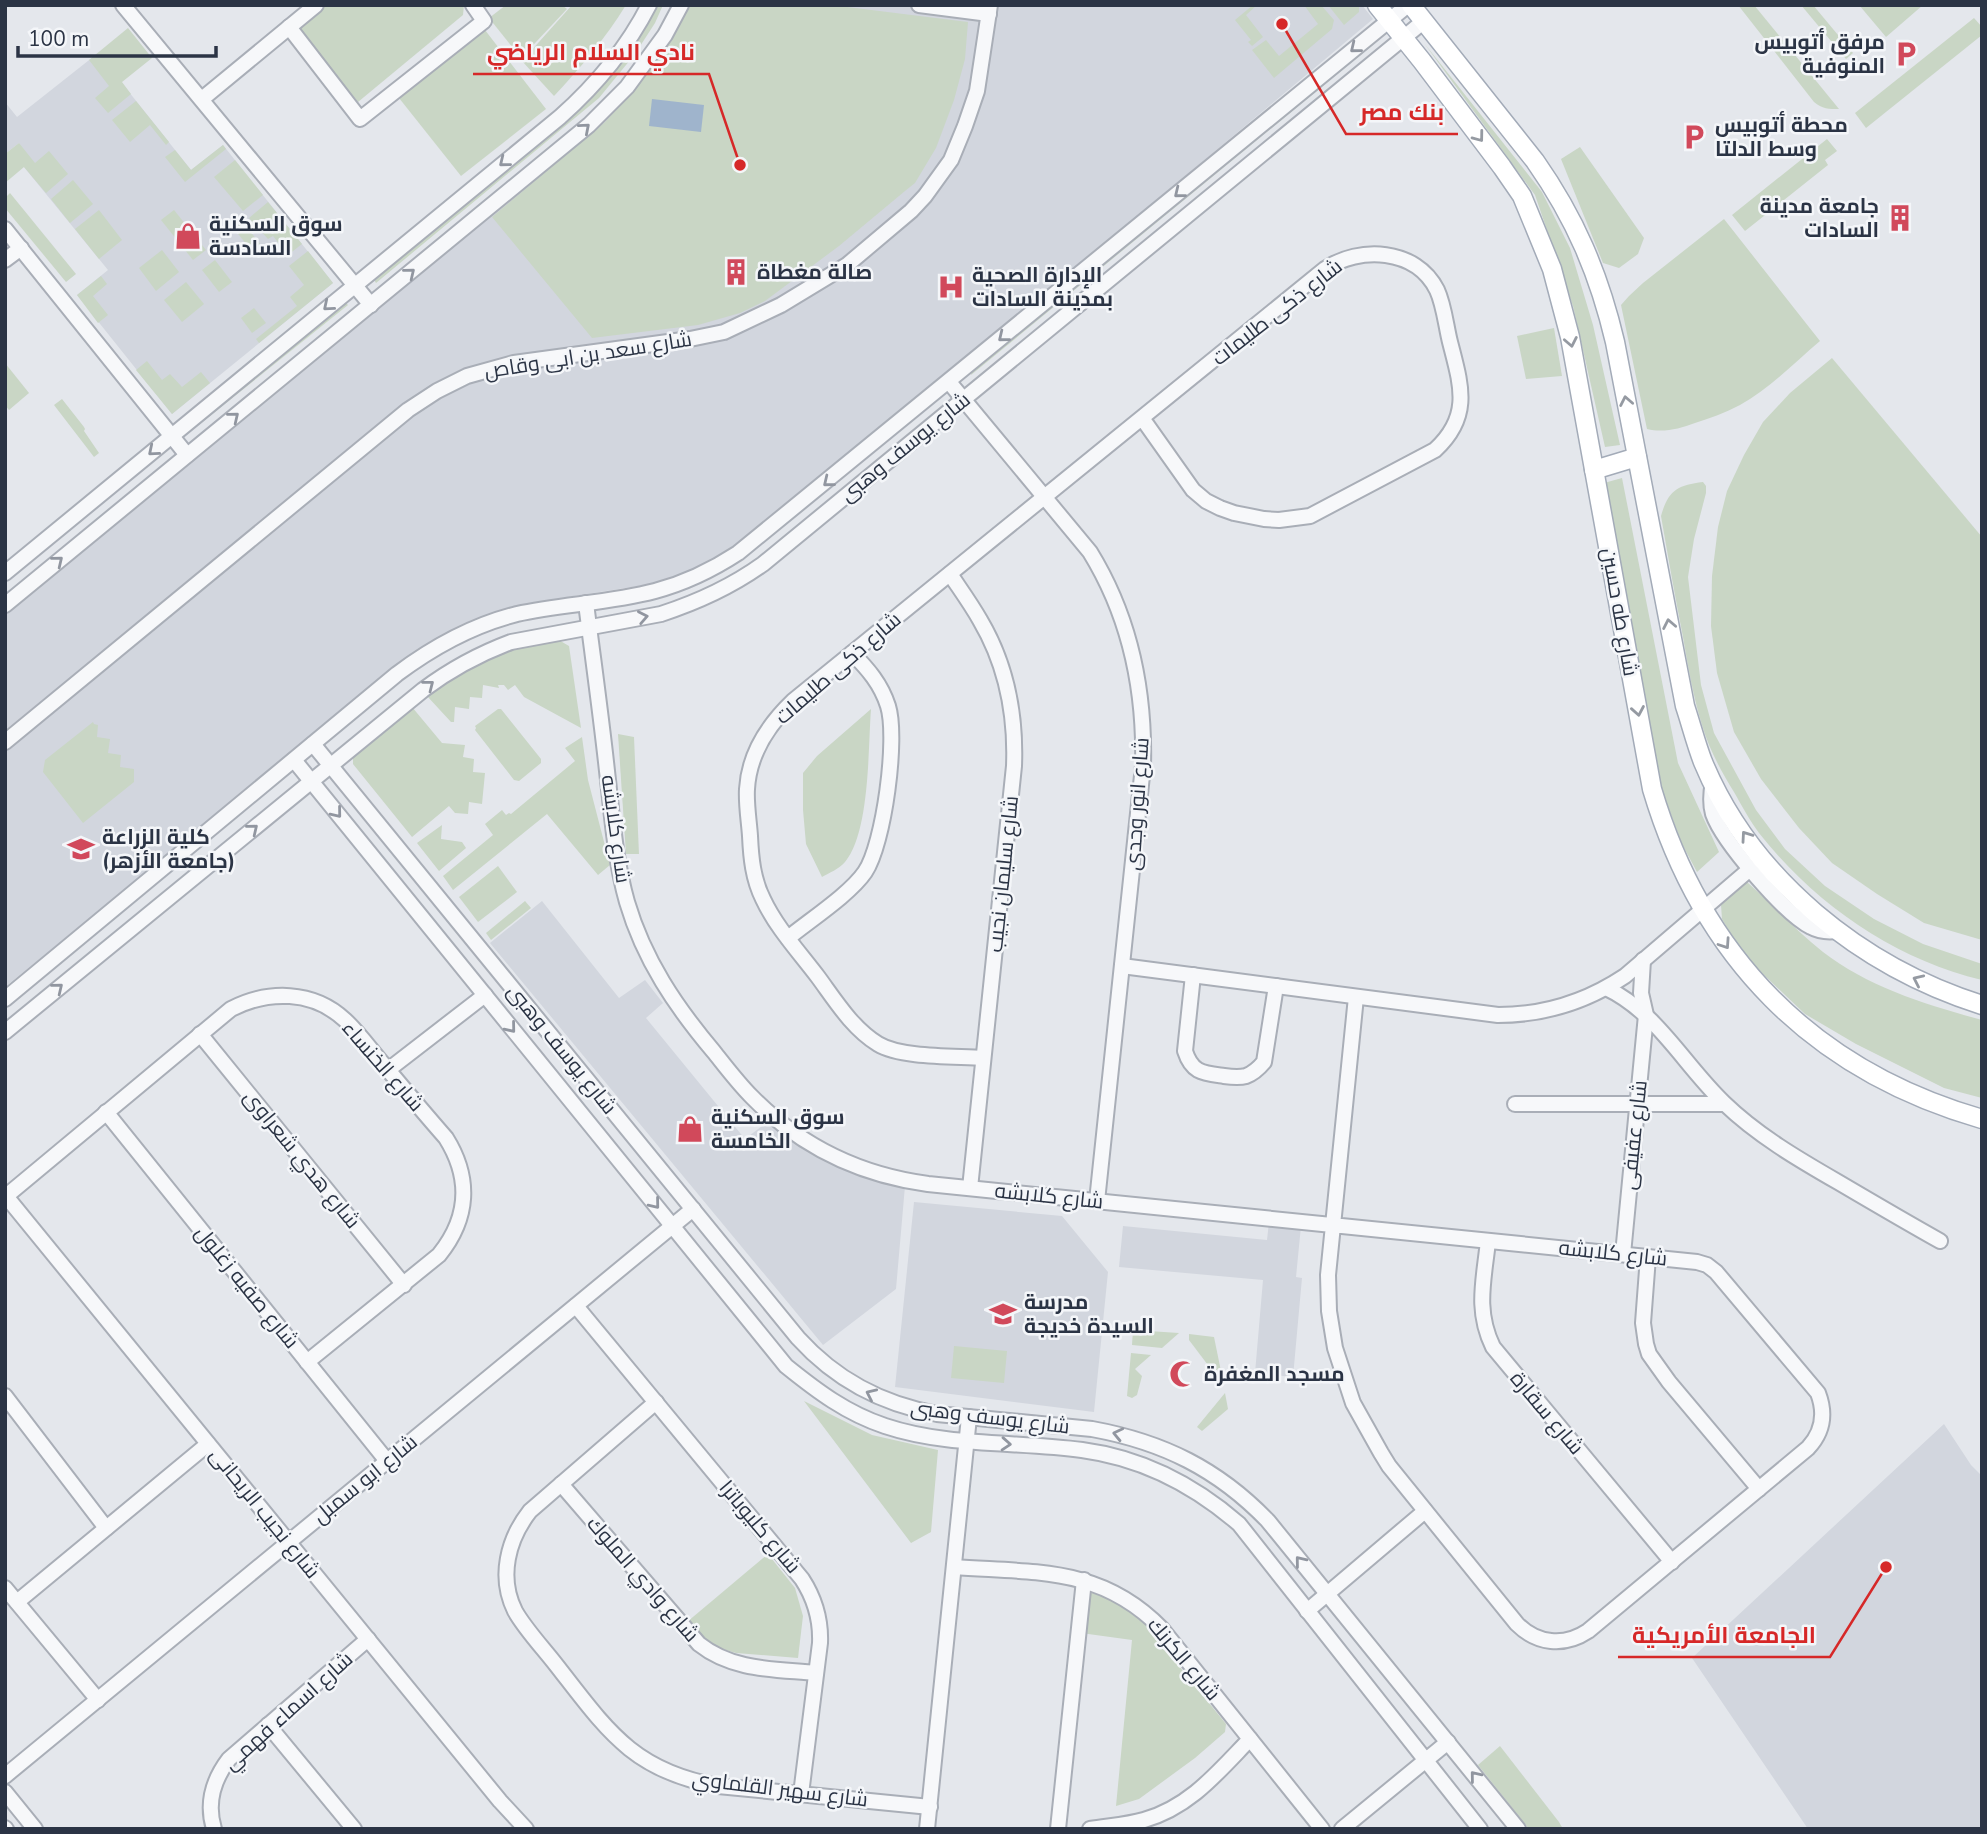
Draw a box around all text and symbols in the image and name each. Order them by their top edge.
scale bar [18,14,215,58]
text: 100 m [28,25,89,53]
place label: مرفق أتوبيس المنوفية [1754,28,1885,80]
callout: نادي السلام الرياضي [473,30,709,74]
text: نادي السلام الرياضي [487,37,695,71]
parking icon: مرفق أتوبيس المنوفية [1891,39,1921,69]
one-way arrow [1350,40,1362,53]
callout: بنك مصر [1346,90,1458,134]
text: بنك مصر [1359,97,1444,128]
place label: محطة أتوبيس وسط الدلتا [1715,111,1848,163]
parking icon: محطة أتوبيس وسط الدلتا [1679,122,1709,152]
one-way arrow [577,124,590,136]
one-way arrow [1471,129,1484,141]
one-way arrow [500,154,513,166]
one-way arrow [1175,185,1188,197]
place label: جامعة مدينة السادات [1760,192,1879,244]
building icon: جامعة مدينة السادات [1885,203,1915,233]
place label: سوق السكنية السادسة [209,210,343,262]
shop icon: سوق السكنية السادسة [173,221,203,251]
street label: شارع ذكى طليمات [1206,252,1348,372]
building icon: صالة مغطاة [721,257,751,287]
place label: صالة مغطاة [757,258,872,286]
place label: الإدارة الصحية بمدينة السادات [972,261,1113,313]
one-way arrow [402,269,415,281]
hospital icon: الإدارة الصحية بمدينة السادات [936,272,966,302]
one-way arrow [324,298,337,310]
street label: شارع سعد بن ابى وقاص [482,325,694,385]
one-way arrow [999,329,1011,342]
one-way arrow [1562,336,1577,348]
street label: شارع يوسف وهبى [834,386,976,508]
one-way arrow [1619,395,1634,407]
one-way arrow [226,413,239,425]
one-way arrow [148,443,161,455]
one-way arrow [823,473,835,486]
street label: شارع طه حسين [1595,546,1645,678]
one-way arrow [50,557,63,570]
street label: شارع ذكى طليمات [769,605,907,731]
one-way arrow [638,610,649,625]
one-way arrow [1662,618,1677,630]
one-way arrow [422,681,434,694]
one-way arrow [1629,705,1644,717]
street label: شارع انور وجدى [1118,736,1156,872]
street label: شارع كلابشه [595,773,637,885]
street label: شارع سليمان نجيب [981,794,1025,954]
one-way arrow [328,806,341,818]
place label: كلية الزراعة (جامعة الأزهر) [102,823,235,875]
one-way arrow [245,825,258,837]
one-way arrow [1742,831,1754,844]
school or university icon: كلية الزراعة (جامعة الأزهر) [66,834,96,864]
one-way arrow [1717,936,1730,949]
one-way arrow [1913,974,1925,988]
street label: شارع يوسف وهبى [501,978,623,1120]
one-way arrow [51,984,63,997]
street label: شارع الخنساء [336,1015,430,1117]
one-way arrow [503,1019,515,1032]
street label: شارع عفيفى [1614,1079,1654,1191]
street label: شارع هدي شعراوى [236,1084,367,1236]
place label: سوق السكنية الخامسة [711,1103,845,1155]
shop icon: سوق السكنية الخامسة [675,1114,705,1144]
street label: شارع كلابشه [993,1176,1105,1216]
one-way arrow [646,1197,659,1209]
street label: شارع صفيه زغلول [189,1220,305,1354]
street label: شارع كلابشه [1557,1233,1669,1273]
place label: مدرسة السيدة خديجة [1024,1288,1154,1340]
school or university icon: مدرسة السيدة خديجة [988,1299,1018,1329]
mosque icon: مسجد المغفرة [1168,1359,1198,1389]
place label: مسجد المغفرة [1204,1360,1345,1388]
street label: شارع سقارة [1504,1365,1590,1461]
one-way arrow [866,1388,878,1402]
street label: شارع يوسف وهبى [909,1393,1071,1441]
street label: شارع ابو سمبل [307,1428,423,1530]
one-way arrow [1112,1428,1124,1443]
one-way arrow [1001,1436,1012,1451]
street label: شارع نجيب الريحانى [203,1442,327,1584]
street label: شارع كليوباترا [713,1475,807,1579]
street label: شارع وادي الملوك [579,1510,705,1649]
one-way arrow [1296,1557,1309,1569]
street label: شارع الكرنك [1141,1612,1227,1706]
callout: الجامعة الأمريكية [1618,1613,1830,1657]
text: الجامعة الأمريكية [1632,1620,1816,1651]
street label: شارع اسماء فهمي [217,1645,360,1778]
street label: شارع سهير القلماوي [690,1764,870,1816]
one-way arrow [1471,1771,1483,1784]

